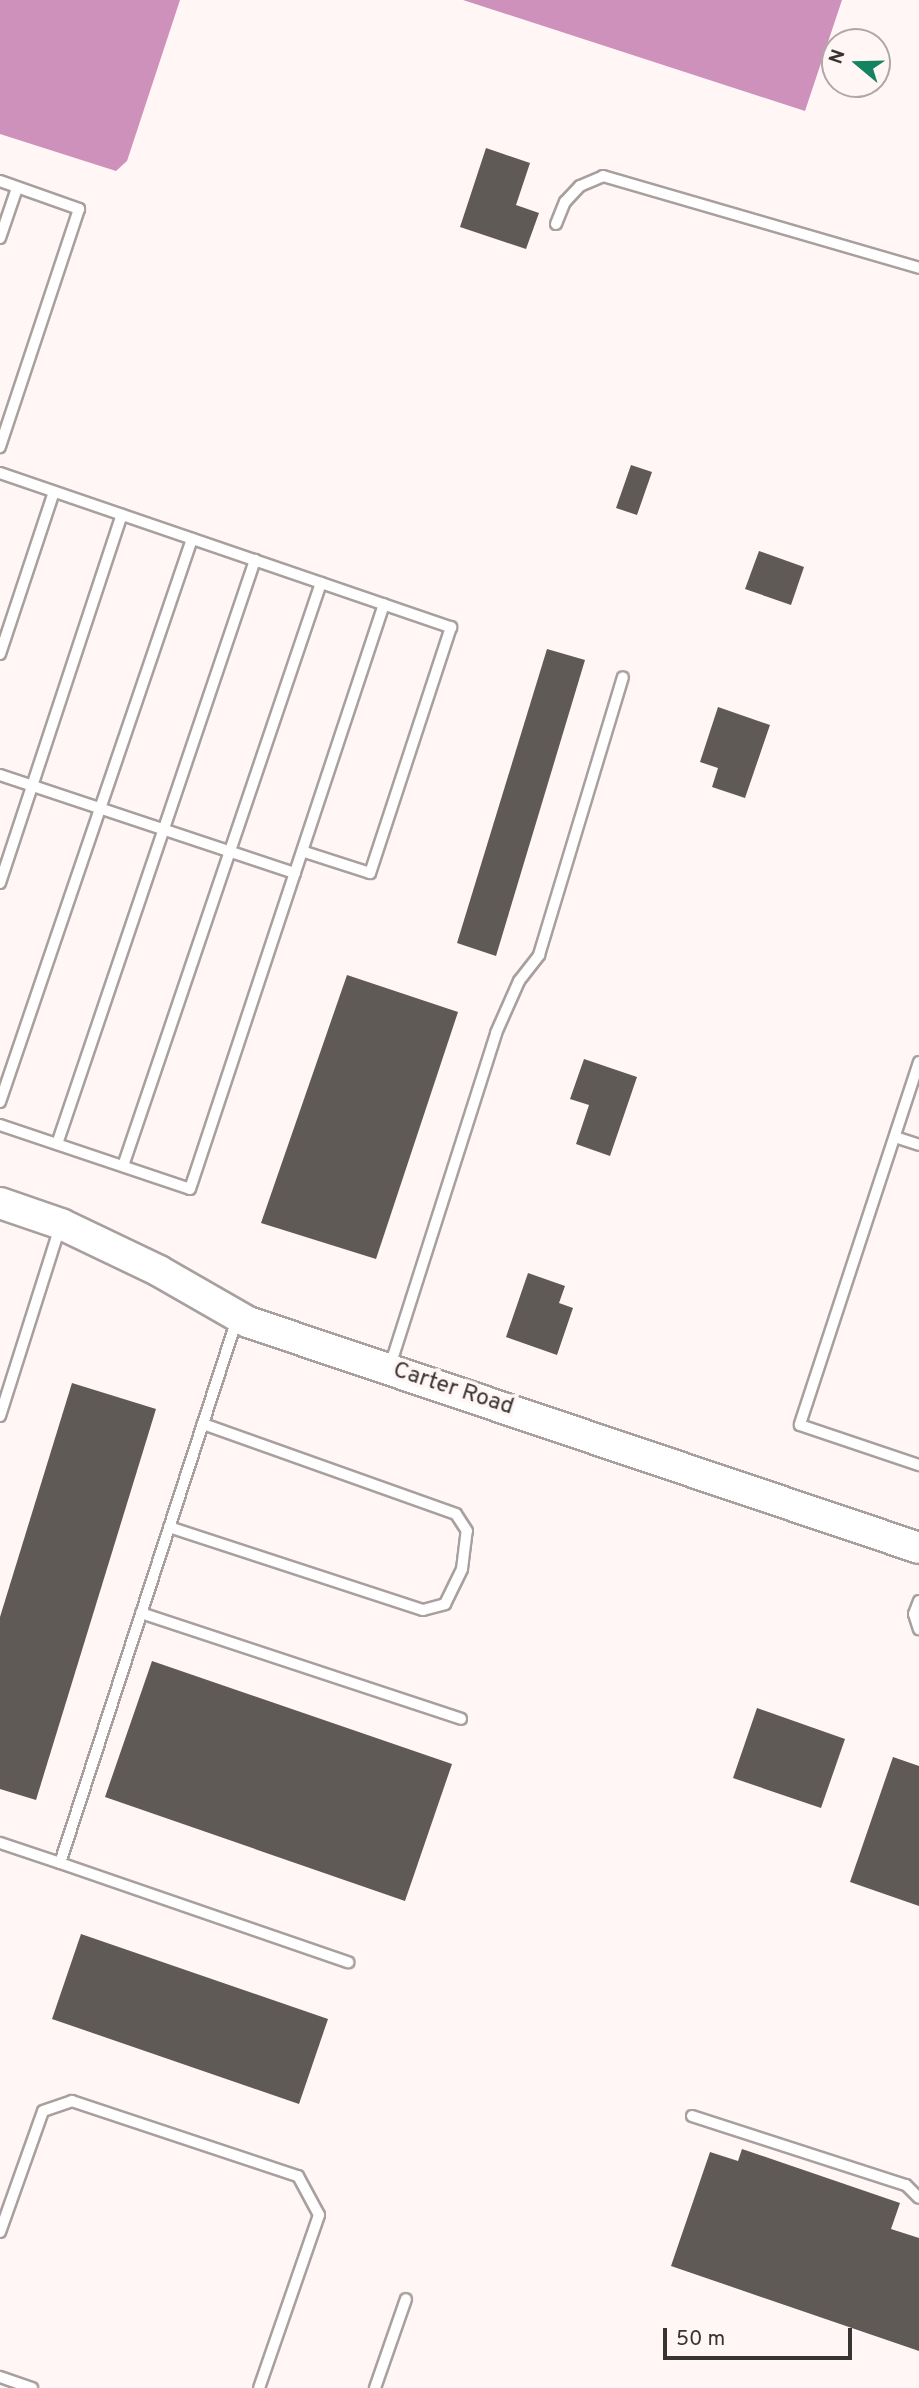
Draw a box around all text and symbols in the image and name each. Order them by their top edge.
north arrow [821,28,891,98]
text: N [824,46,852,67]
street label: Carter Road [389,1358,517,1422]
scale bar [667,2314,856,2358]
text: 50 m [676,2326,725,2353]

